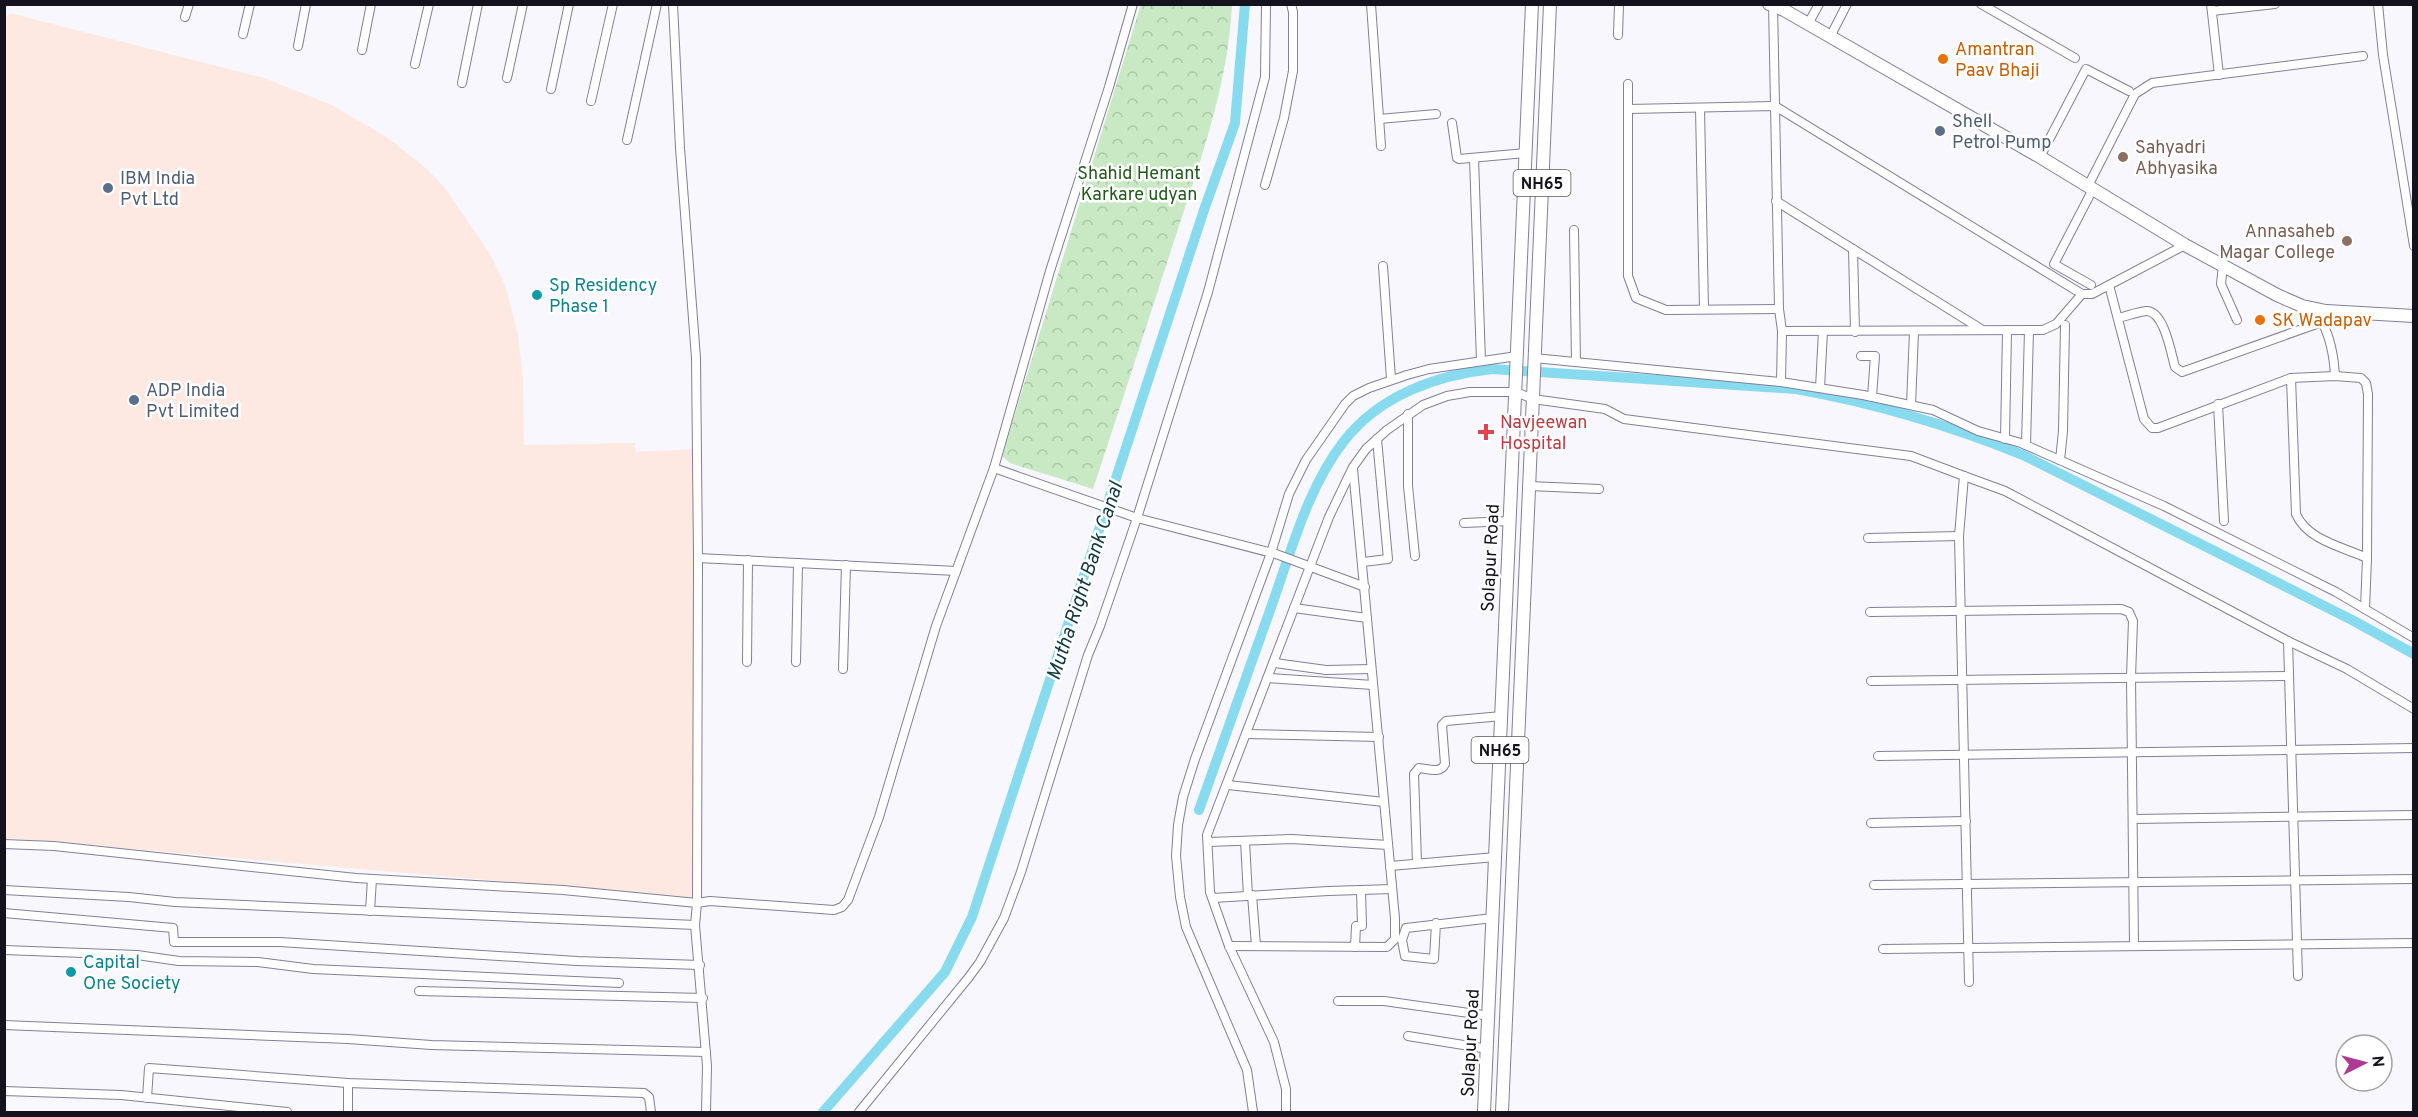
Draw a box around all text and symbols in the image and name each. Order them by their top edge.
place label: Amantran Paav Bhaji [1955,39,2040,83]
marker: Amantran Paav Bhaji [1936,52,1950,66]
place label: Shell Petrol Pump [1952,111,2052,155]
marker: Shell Petrol Pump [1933,124,1947,138]
place label: Sahyadri Abhyasika [2135,137,2218,181]
marker: Sahyadri Abhyasika [2116,150,2130,164]
park label: Shahid Hemant Karkare udyan [1077,163,1201,207]
place label: IBM India Pvt Ltd [120,168,195,212]
road number: NH65 [1514,170,1570,196]
marker: IBM India Pvt Ltd [101,181,115,195]
place label: Annasaheb Magar College [2219,221,2335,265]
marker: Annasaheb Magar College [2340,234,2354,248]
place label: Sp Residency Phase 1 [549,275,657,319]
marker: Sp Residency Phase 1 [530,288,544,302]
place label: SK Wadapav [2272,310,2372,333]
marker: SK Wadapav [2253,313,2267,327]
place label: ADP India Pvt Limited [146,380,240,424]
marker: ADP India Pvt Limited [127,393,141,407]
place label: Navjeewan Hospital [1500,412,1587,456]
marker: Navjeewan Hospital [1477,423,1495,441]
water label: Mutha Right Bank Canal [1042,478,1131,684]
street label: Solapur Road [1477,503,1506,613]
road number: NH65 [1472,737,1528,763]
place label: Capital One Society [83,952,180,996]
marker: Capital One Society [64,965,78,979]
street label: Solapur Road [1457,988,1486,1098]
north arrow [2334,1033,2394,1093]
text: N [2366,1055,2387,1068]

